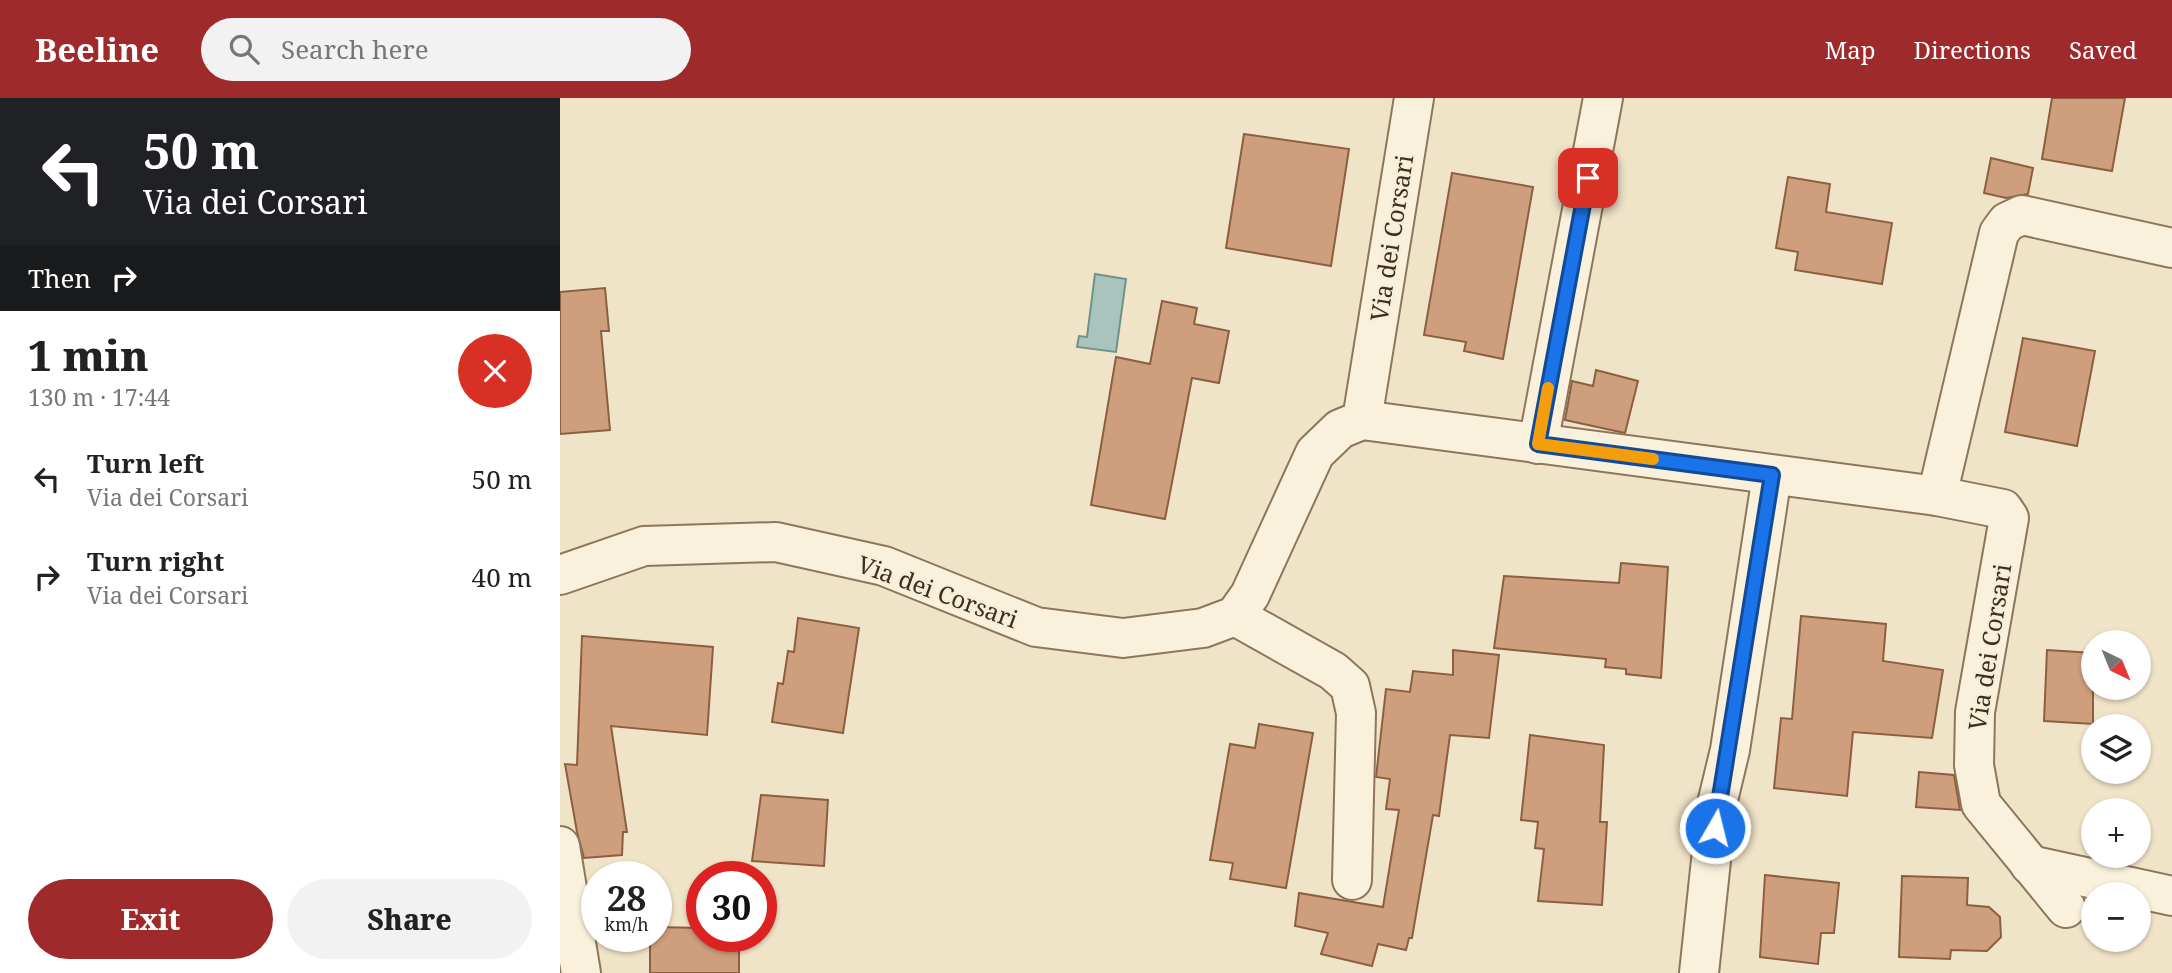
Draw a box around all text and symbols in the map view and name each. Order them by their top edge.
search box [201,18,691,81]
text: Beeline [35,27,159,72]
icon: search [225,30,263,68]
text: Search here [281,31,429,67]
text: Map [1825,33,1876,66]
text: Directions [1914,33,2031,66]
text: Saved [2069,33,2137,66]
text: 50 m [143,117,259,183]
icon: left [28,126,119,217]
pin [1558,148,1618,208]
street label: Via dei Corsari [1362,152,1421,324]
icon: arrive [1569,159,1607,197]
text: Via dei Corsari [143,180,367,223]
icon: right [105,259,143,297]
text: Then [28,260,91,296]
text: 1 min [28,326,149,383]
button: close [458,334,532,408]
text: 130 m · 17:44 [28,381,170,413]
text: Turn left [87,445,204,481]
icon: left [28,460,66,498]
text: 50 m [472,461,532,497]
text: Via dei Corsari [87,481,248,513]
text: Turn right [87,543,224,579]
street label: Via dei Corsari [853,547,1023,635]
icon: right [28,558,66,596]
text: 40 m [472,559,532,595]
street label: Via dei Corsari [1960,561,2019,733]
text: Via dei Corsari [87,579,248,611]
north arrow [2081,630,2151,700]
map controls [2081,630,2151,952]
button: layers [2081,714,2151,784]
position arrow [1678,791,1752,865]
button: + [2081,798,2151,868]
speed limit sign: 30 [686,861,777,952]
text: 28 [607,874,646,921]
button: Exit [28,879,273,959]
button: Share [287,879,532,959]
button: − [2081,882,2151,952]
text: km/h [604,912,649,936]

